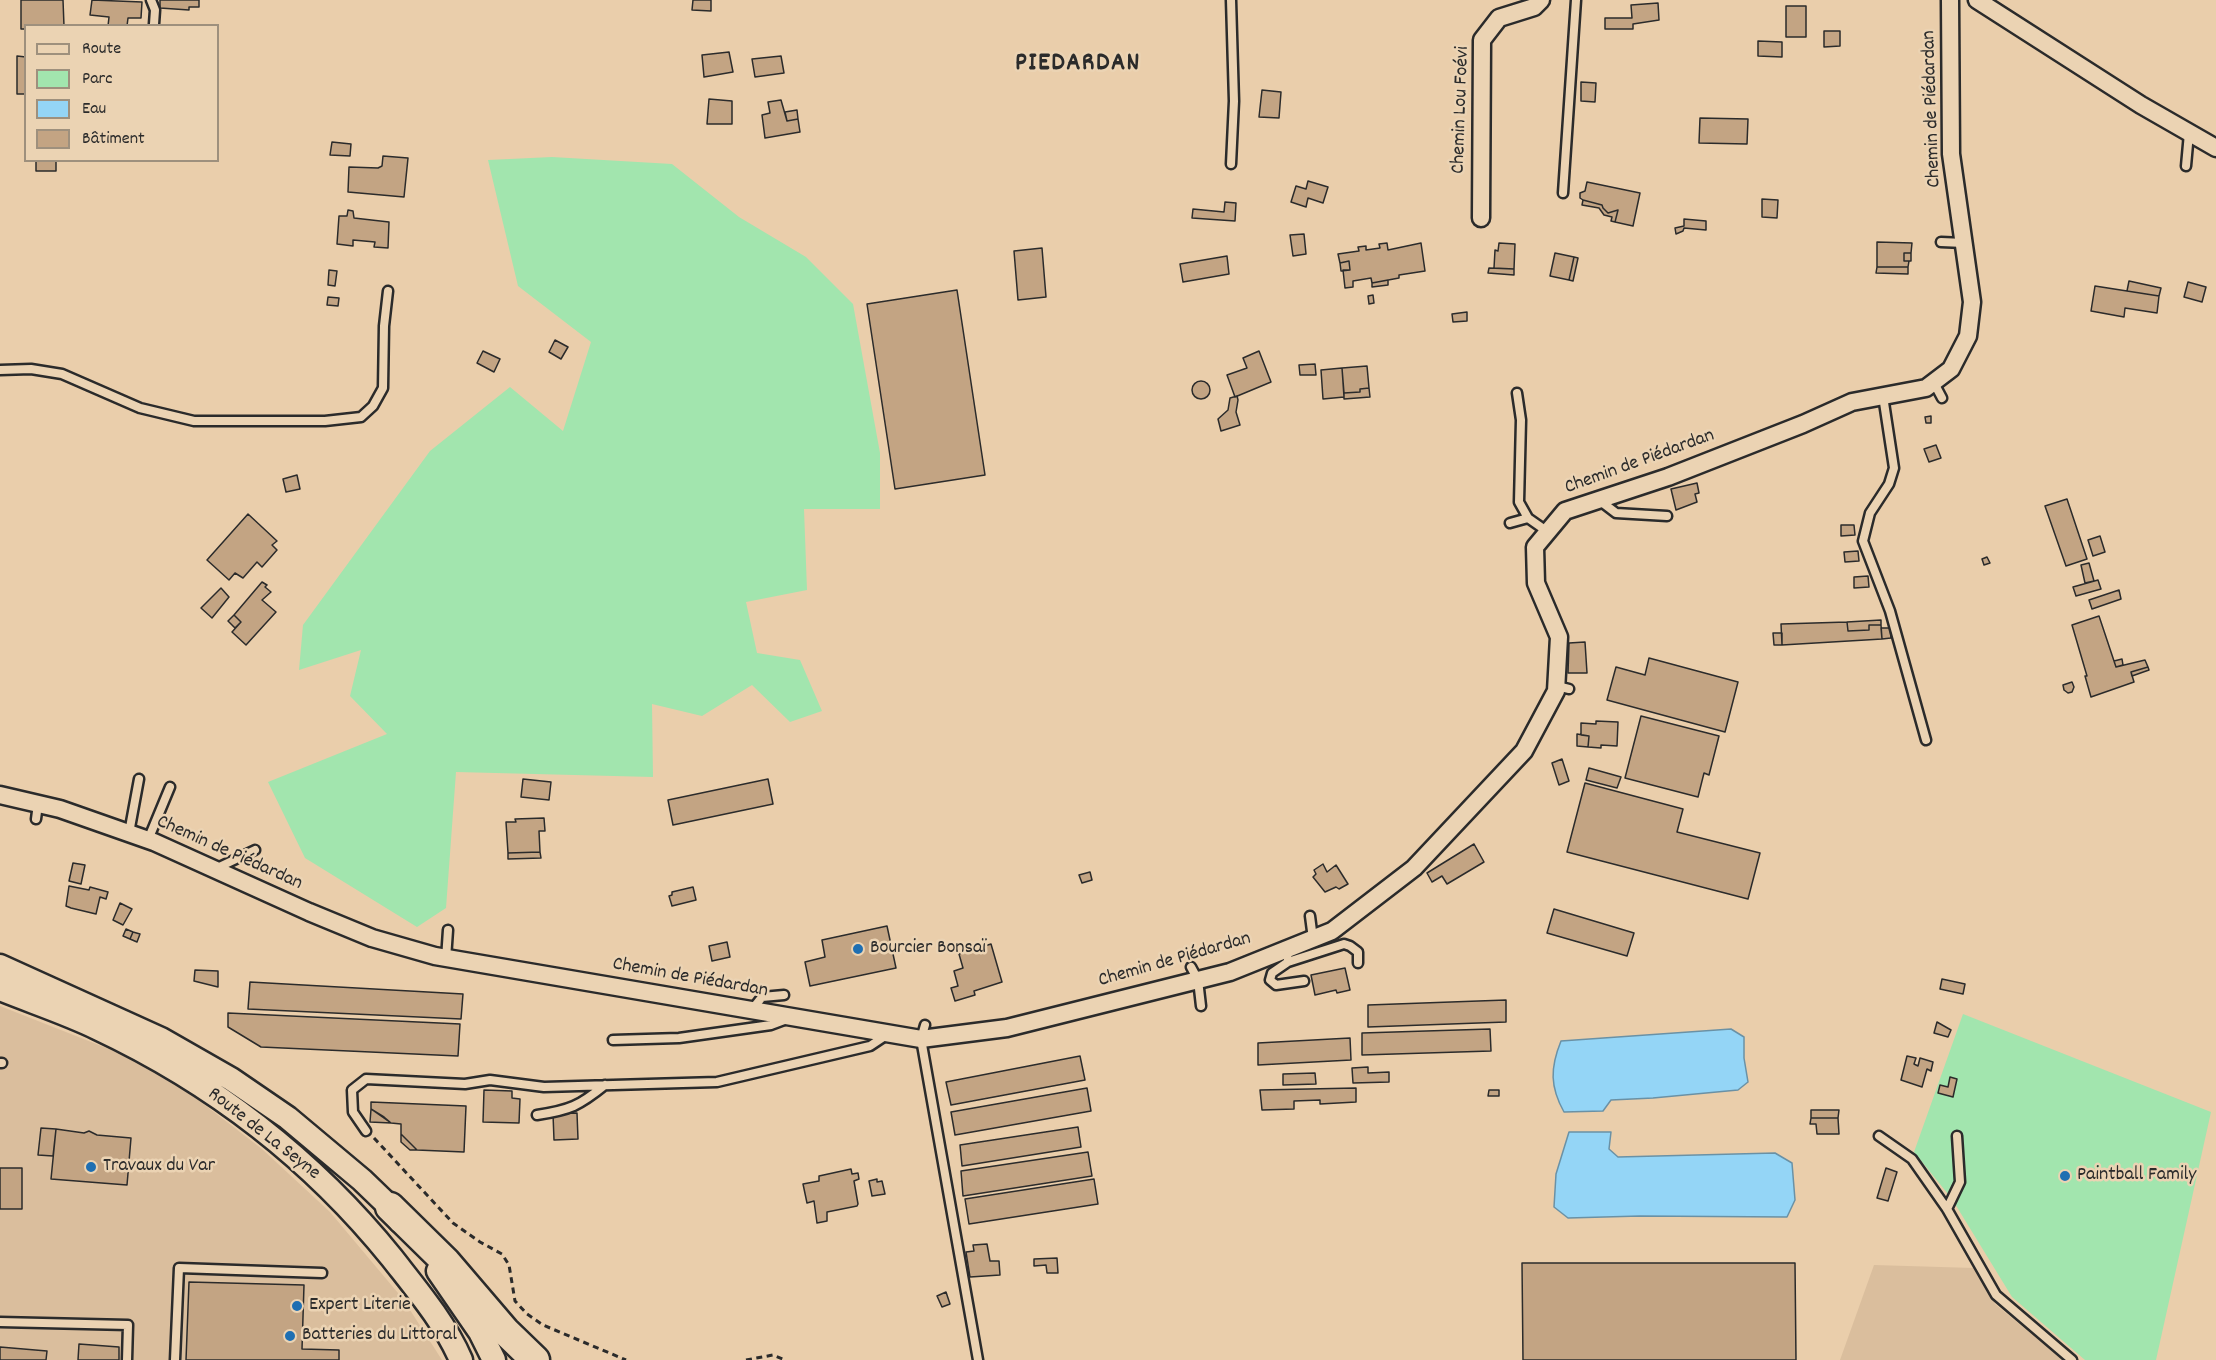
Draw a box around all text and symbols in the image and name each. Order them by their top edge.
legend [24,24,219,162]
street label: Chemin de Piédardan [1918,30,1948,188]
text: Route [82,37,121,62]
street label: Chemin Lou Foévi [1448,46,1476,174]
district label: PIEDARDAN [1015,49,1141,81]
text: Parc [82,67,113,92]
text: Eau [82,97,106,122]
text: Bâtiment [82,127,145,152]
street label: Chemin de Piédardan [1562,425,1718,501]
street label: Chemin de Piédardan [152,811,306,897]
street label: Chemin de Piédardan [1096,928,1254,994]
place label: Bourcier Bonsaï [870,937,986,961]
marker: Bourcier Bonsaï [851,942,865,956]
street label: Chemin de Piédardan [610,954,770,1004]
street label: Route de La Seyne [202,1083,324,1187]
place label: Travaux du Var [103,1155,215,1179]
marker: Travaux du Var [84,1160,98,1174]
place label: Paintball Family [2077,1164,2196,1188]
marker: Paintball Family [2058,1169,2072,1183]
place label: Expert Literie [309,1294,411,1318]
marker: Expert Literie [290,1299,304,1313]
place label: Batteries du Littoral [302,1324,457,1348]
marker: Batteries du Littoral [283,1329,297,1343]

